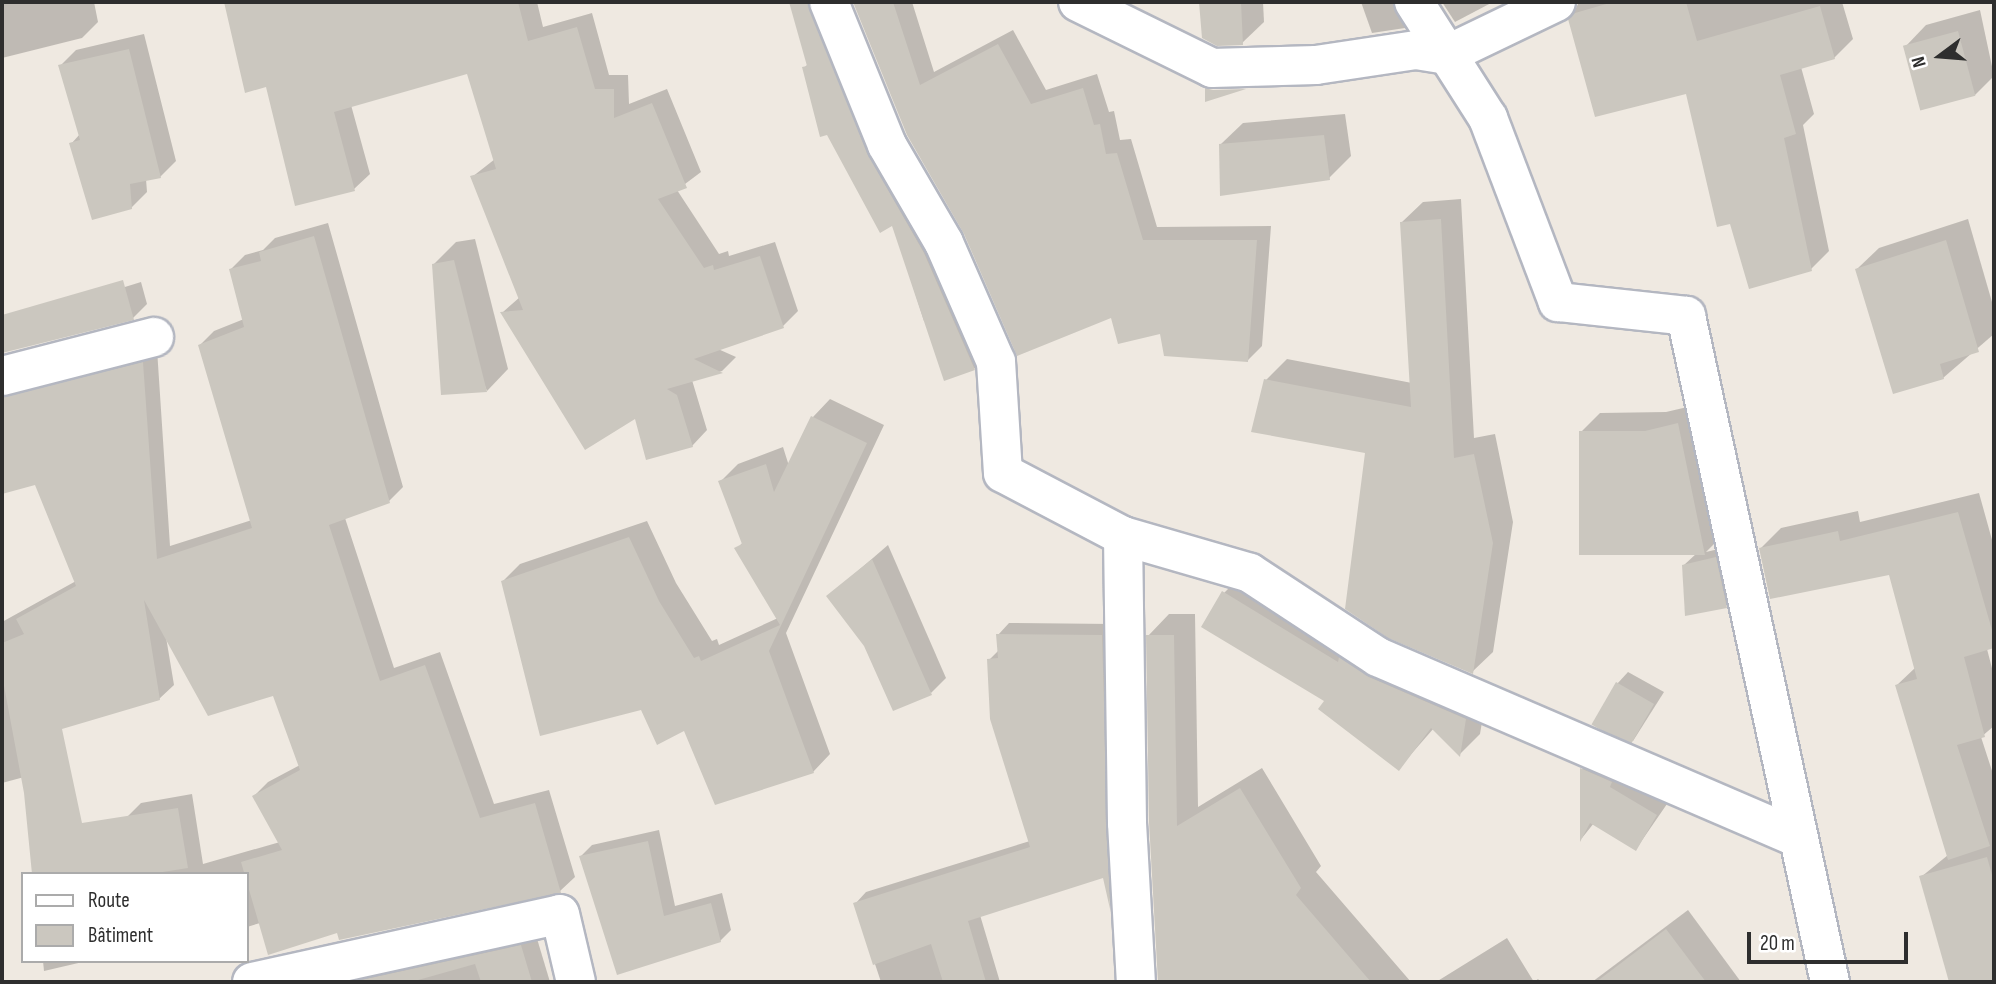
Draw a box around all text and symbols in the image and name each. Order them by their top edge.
north arrow [1905,21,1975,91]
text: N [1907,54,1932,70]
legend [21,872,248,963]
text: Route [88,888,130,913]
scale bar [1751,918,1912,962]
text: Bâtiment [88,923,153,948]
text: 20 m [1760,931,1795,956]

